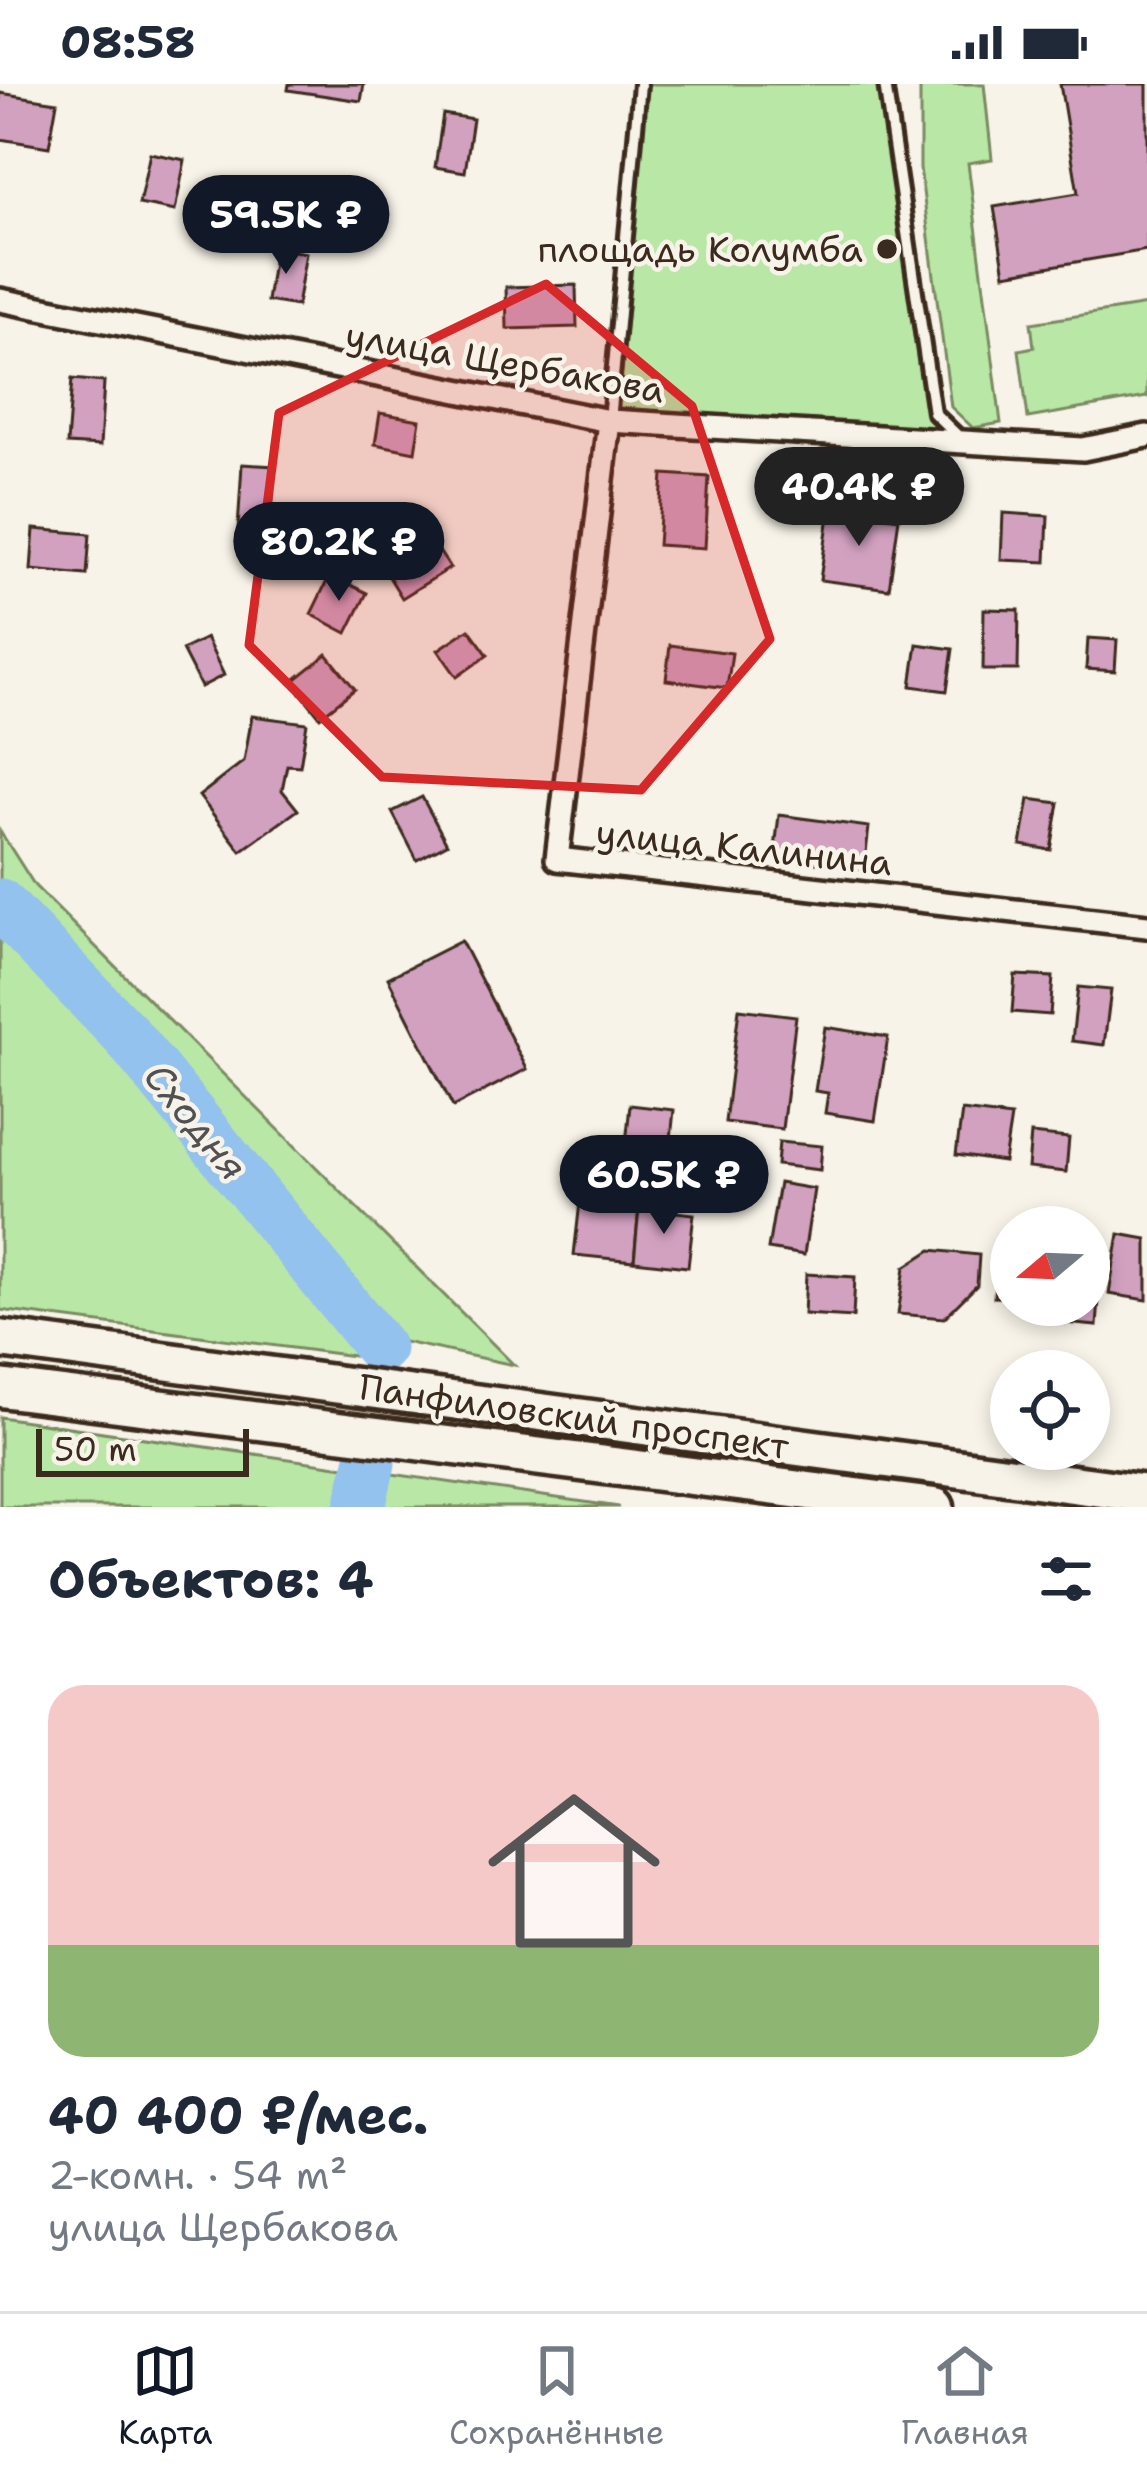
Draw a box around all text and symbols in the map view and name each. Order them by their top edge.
text: 08:58 [60,12,196,72]
pin: 59.5K ₽ [175,175,397,277]
text: 59.5K ₽ [209,188,363,240]
place label: площадь Колумба [537,225,863,274]
marker: площадь Колумба [874,236,900,262]
street label: улица Щербакова [342,310,668,415]
pin: 40.4K ₽ [748,447,970,549]
text: 40.4K ₽ [781,460,937,512]
pin: 80.2K ₽ [228,502,450,604]
text: 80.2K ₽ [260,515,418,567]
street label: улица Калинина [594,808,894,887]
water label: Сходня [133,1051,259,1191]
pin: 60.5K ₽ [553,1135,775,1237]
text: 60.5K ₽ [587,1148,741,1200]
north arrow [990,1206,1110,1326]
map controls [990,1206,1110,1470]
button: locate [990,1350,1110,1470]
street label: Панфиловский проспект [356,1362,793,1471]
scale bar [36,1423,249,1476]
text: 50 m [54,1427,137,1472]
text: Объектов: 4 [48,1545,374,1613]
icon: filters [1033,1546,1099,1612]
icon: home [466,1763,682,1979]
text: 40 400 ₽/мес. [48,2081,429,2149]
text: 2-комн. · 54 m² [48,2149,347,2201]
text: улица Щербакова [48,2201,398,2253]
tab: Карта [118,2338,213,2455]
tab: Сохранённые [449,2338,665,2455]
tab: Главная [901,2338,1029,2455]

